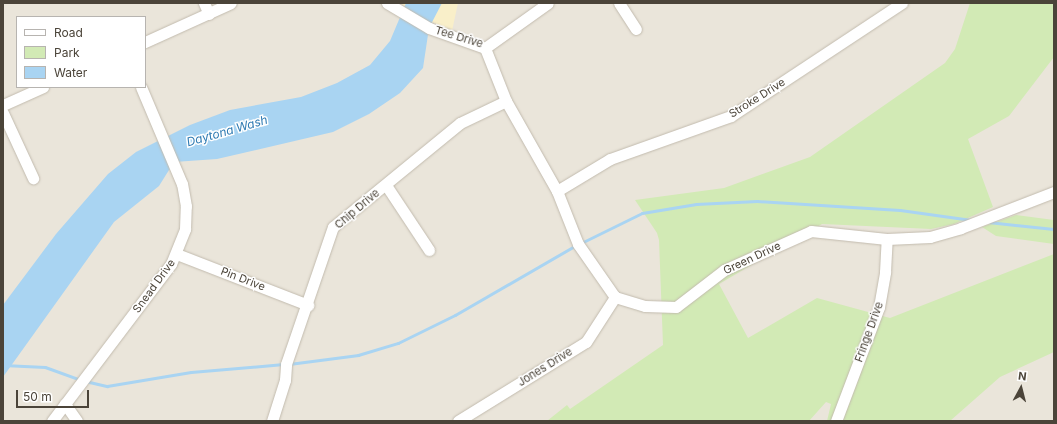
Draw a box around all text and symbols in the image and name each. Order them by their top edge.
legend [16,16,146,88]
street label: Tee Drive [433,23,485,51]
text: Road [54,25,83,40]
text: Park [54,45,80,60]
text: Water [54,65,87,80]
street label: Stroke Drive [726,75,788,121]
water label: Daytona Wash [185,113,269,149]
street label: Chip Drive [332,186,382,232]
street label: Green Drive [721,239,783,277]
street label: Snead Drive [130,256,178,316]
street label: Pin Drive [219,264,267,294]
street label: Fringe Drive [852,300,886,364]
street label: Jones Drive [515,345,575,389]
north arrow [1001,368,1041,408]
text: N [1017,369,1027,384]
scale bar [18,382,91,408]
text: 50 m [23,389,52,404]

